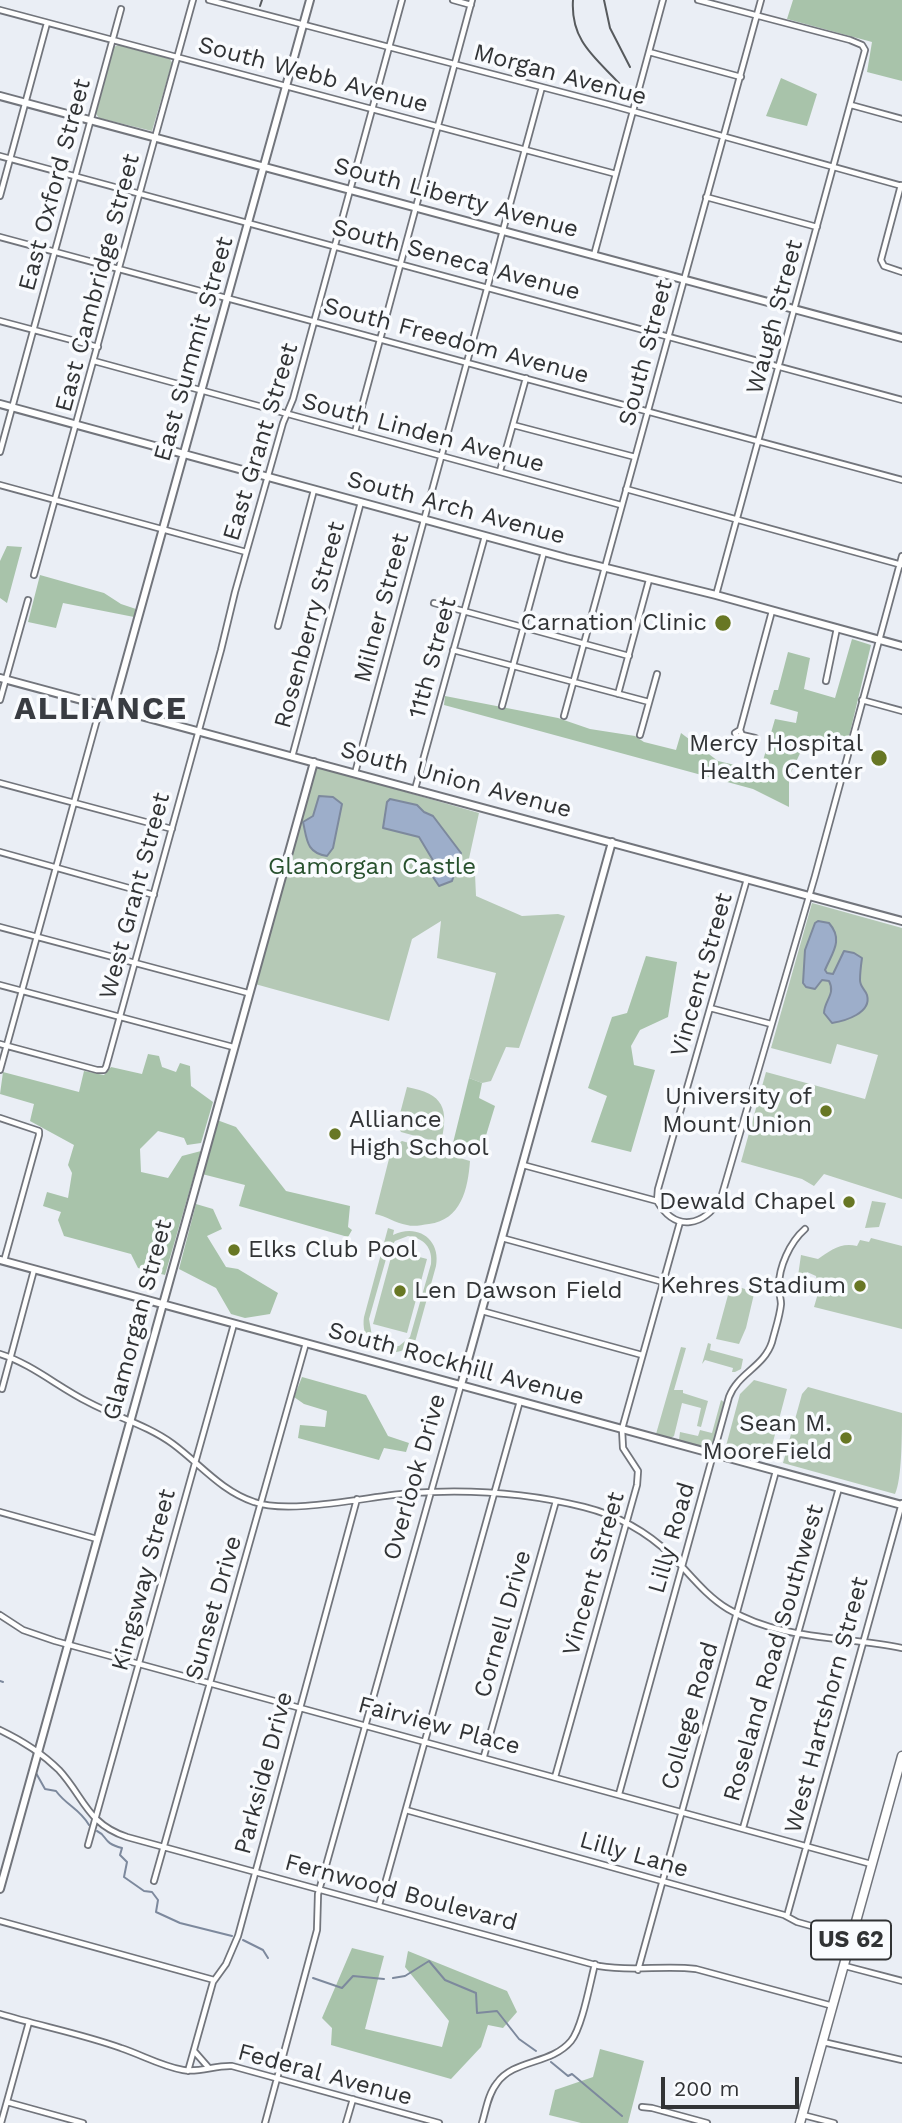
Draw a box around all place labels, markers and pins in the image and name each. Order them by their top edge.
place label: Carnation Clinic [520,609,707,637]
marker: Carnation Clinic [713,613,733,633]
place label: Mercy Hospital Health Center [689,730,863,786]
marker: Mercy Hospital Health Center [869,748,889,768]
place label: University of Mount Union [662,1083,812,1139]
marker: University of Mount Union [818,1103,834,1119]
place label: Alliance High School [349,1106,489,1162]
marker: Alliance High School [327,1126,343,1142]
place label: Dewald Chapel [659,1188,835,1216]
marker: Dewald Chapel [841,1194,857,1210]
place label: Elks Club Pool [248,1236,417,1264]
marker: Elks Club Pool [226,1242,242,1258]
place label: Kehres Stadium [660,1272,846,1300]
place label: Len Dawson Field [414,1277,623,1305]
marker: Kehres Stadium [852,1278,868,1294]
marker: Len Dawson Field [392,1283,408,1299]
place label: Sean M. MooreField [703,1410,832,1466]
marker: Sean M. MooreField [838,1430,854,1446]

